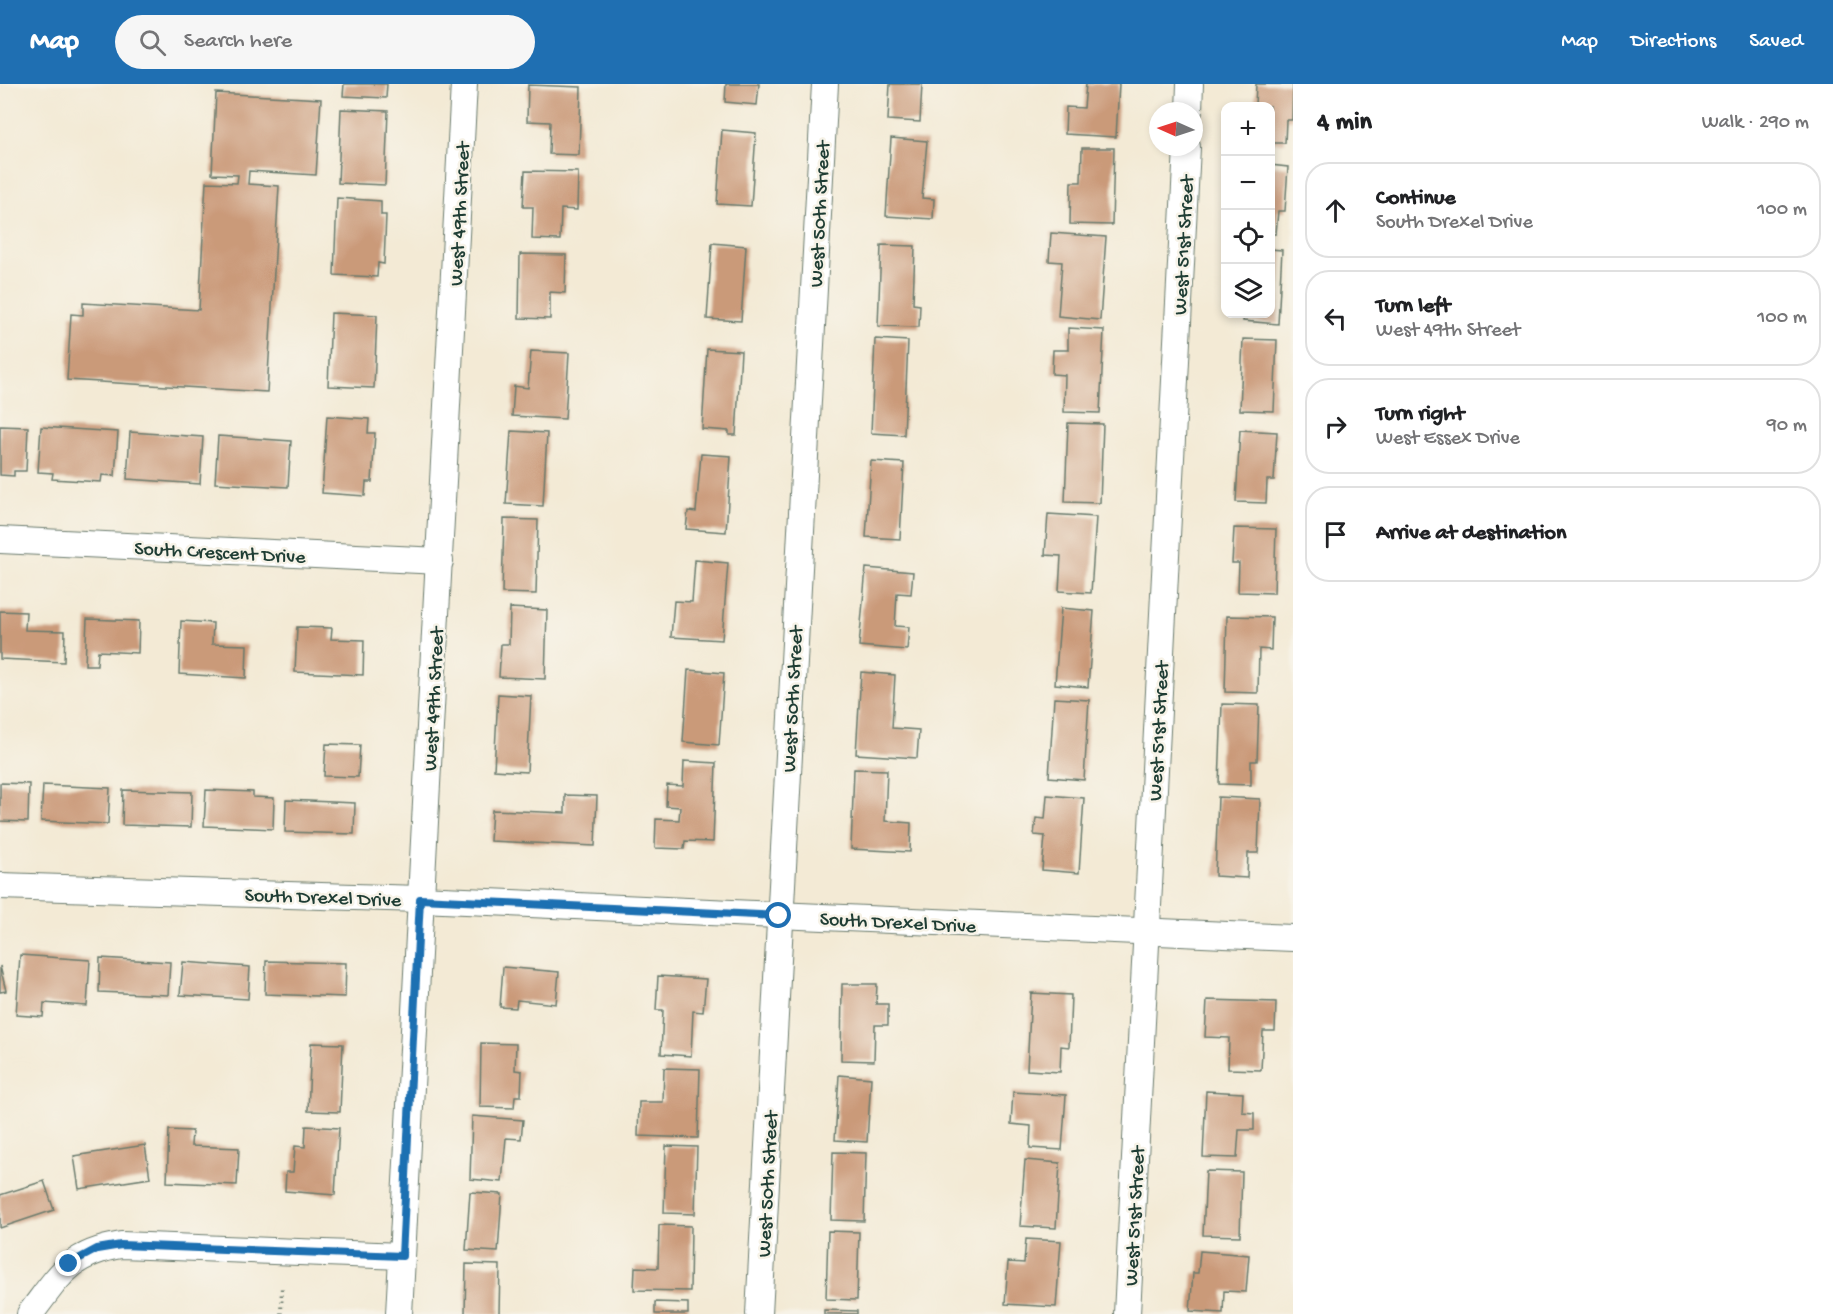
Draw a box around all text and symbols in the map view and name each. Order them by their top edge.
search box [115,15,535,69]
text: Map [30,26,79,59]
icon: search [136,26,169,59]
text: Search here [184,29,292,55]
text: Map [1561,30,1598,55]
text: Directions [1631,30,1716,55]
text: Saved [1749,30,1803,55]
north arrow [1149,102,1203,156]
map controls [1221,102,1275,318]
button: + [1221,102,1275,156]
text: 4 min [1317,108,1372,139]
text: Walk · 290 m [1702,112,1809,135]
street label: West 50th Street [806,139,837,288]
street label: West 49th Street [446,140,477,287]
button: − [1221,156,1275,210]
street label: West 51st Street [1170,173,1201,316]
text: Continue [1376,186,1456,212]
icon: ahead [1319,194,1352,227]
text: 100 m [1757,199,1807,222]
button: locate [1221,210,1275,264]
text: South Drexel Drive [1376,212,1533,235]
button: layers [1221,264,1275,318]
text: Turn left [1376,294,1450,320]
icon: left [1319,302,1352,335]
text: 100 m [1757,307,1807,330]
text: West 49th Street [1376,320,1520,343]
text: Turn right [1376,402,1464,428]
icon: right [1319,410,1352,443]
text: 90 m [1767,415,1807,438]
text: West Essex Drive [1376,428,1520,451]
icon: arrive [1319,518,1352,551]
text: Arrive at destination [1376,521,1566,547]
street label: South Crescent Drive [134,539,307,571]
street label: West 50th Street [779,624,810,773]
street label: West 49th Street [420,625,451,772]
street label: West 51st Street [1145,659,1176,802]
street label: South Drexel Drive [244,885,402,914]
route start [765,902,791,928]
street label: South Drexel Drive [819,909,977,940]
street label: West 50th Street [754,1109,785,1258]
street label: West 51st Street [1121,1144,1152,1287]
route end [55,1250,81,1276]

